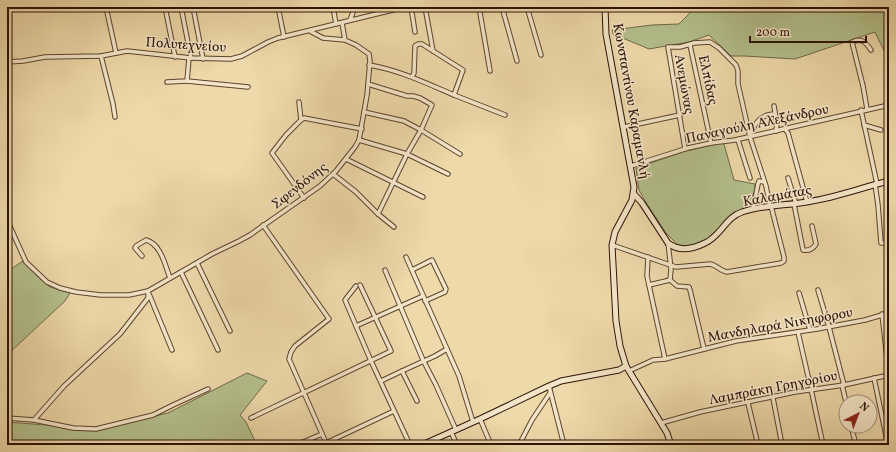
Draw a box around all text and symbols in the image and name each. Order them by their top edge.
scale bar [750,18,866,44]
street label: Κωνσταντίνου Καραμανλή [607,22,654,181]
text: 200 m [756,25,790,41]
street label: Πολυτεχνείου [145,33,227,58]
street label: Ανεμώνας [669,53,698,116]
street label: Ελπίδας [693,54,722,107]
street label: Παναγούλη Αλεξάνδρου [684,100,831,149]
street label: Σφενδόνης [268,158,332,214]
street label: Καλαμάτας [741,181,813,212]
street label: Μανδηλαρά Νικηφόρου [706,303,854,348]
street label: Λαμπράκη Γρηγορίου [707,367,839,410]
north arrow [838,394,878,434]
text: N [856,399,872,416]

